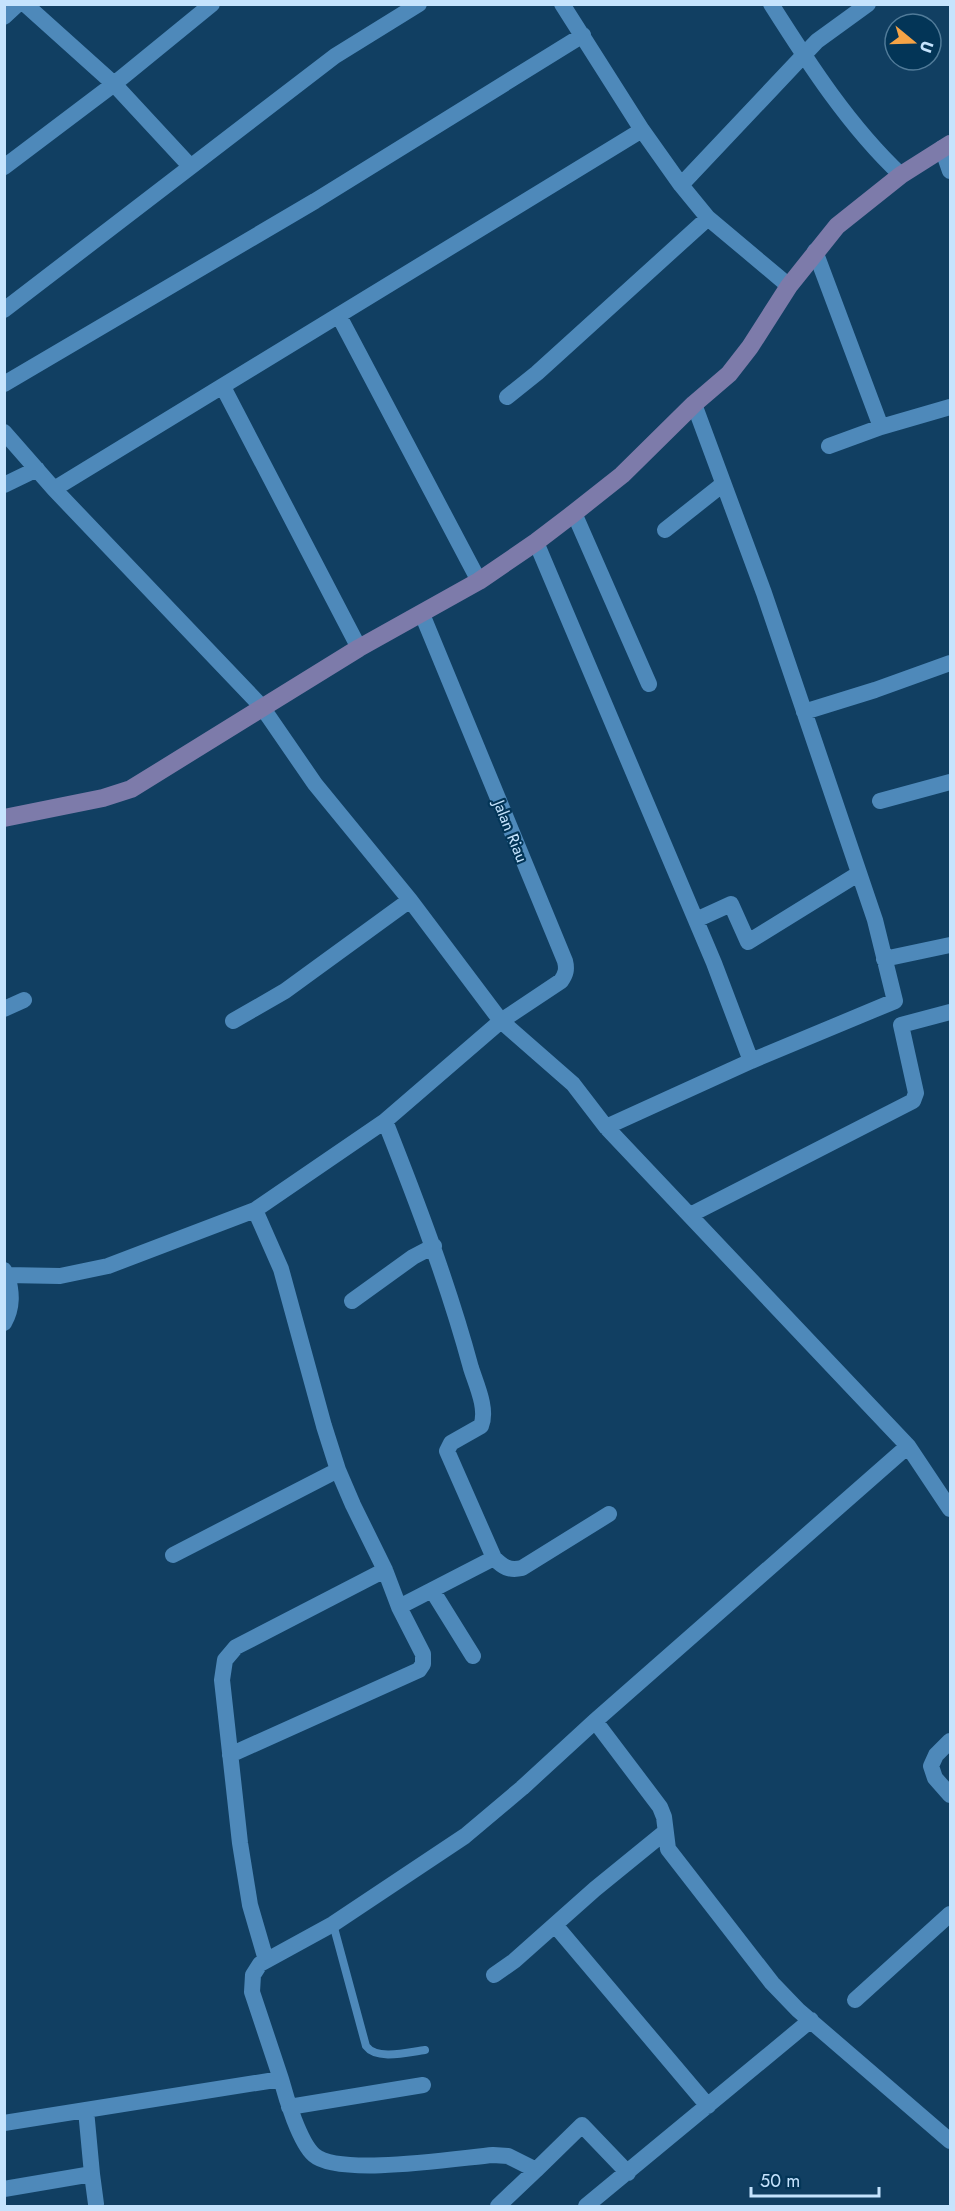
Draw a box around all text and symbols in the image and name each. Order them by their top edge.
north arrow [883,12,943,72]
text: U [914,38,939,56]
street label: Jalan Riau [487,795,533,866]
scale bar [751,2160,878,2198]
text: 50 m [760,2168,800,2194]

